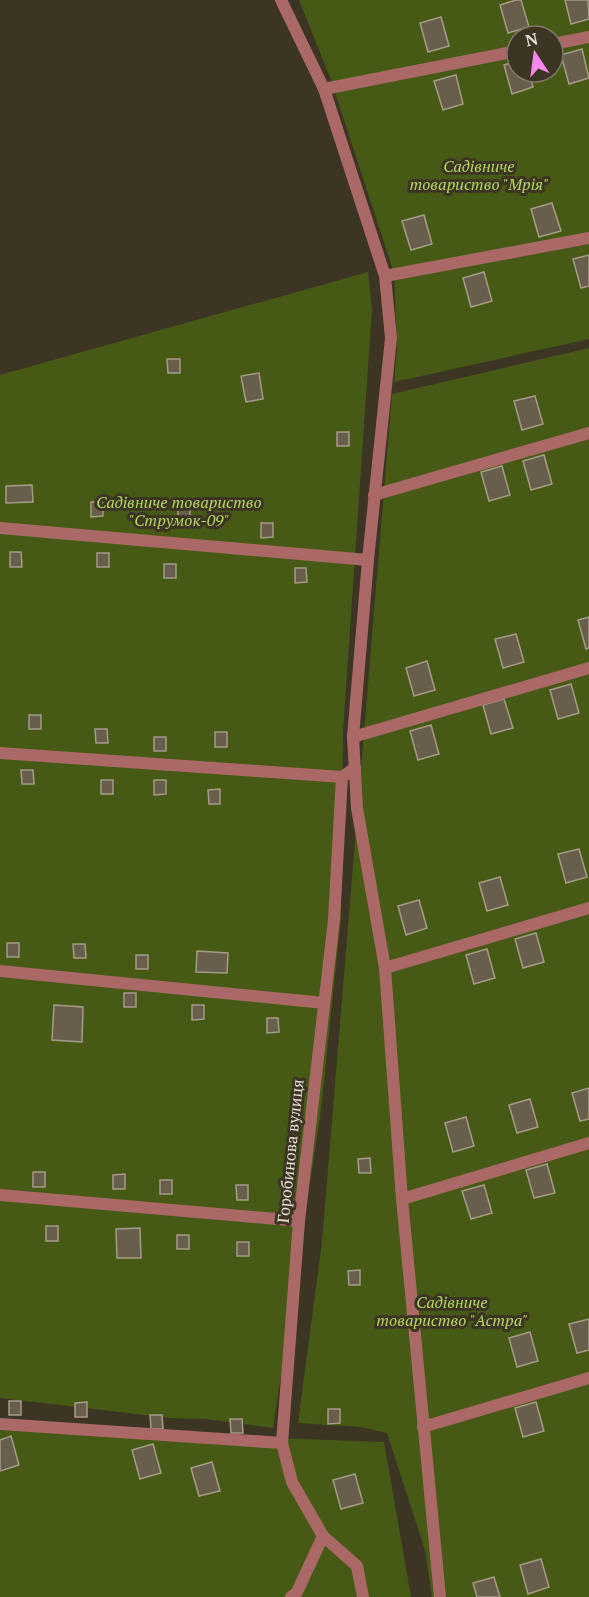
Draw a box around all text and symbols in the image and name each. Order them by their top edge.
north arrow [505,24,565,84]
text: N [523,27,540,51]
park label: Садівниче товариство "Мрія" [409,155,549,195]
park label: Садівниче товариство "Струмок-09" [96,491,262,531]
street label: Горобинова вулиця [272,1078,308,1224]
park label: Садівниче товариство "Астра" [376,1291,528,1331]

